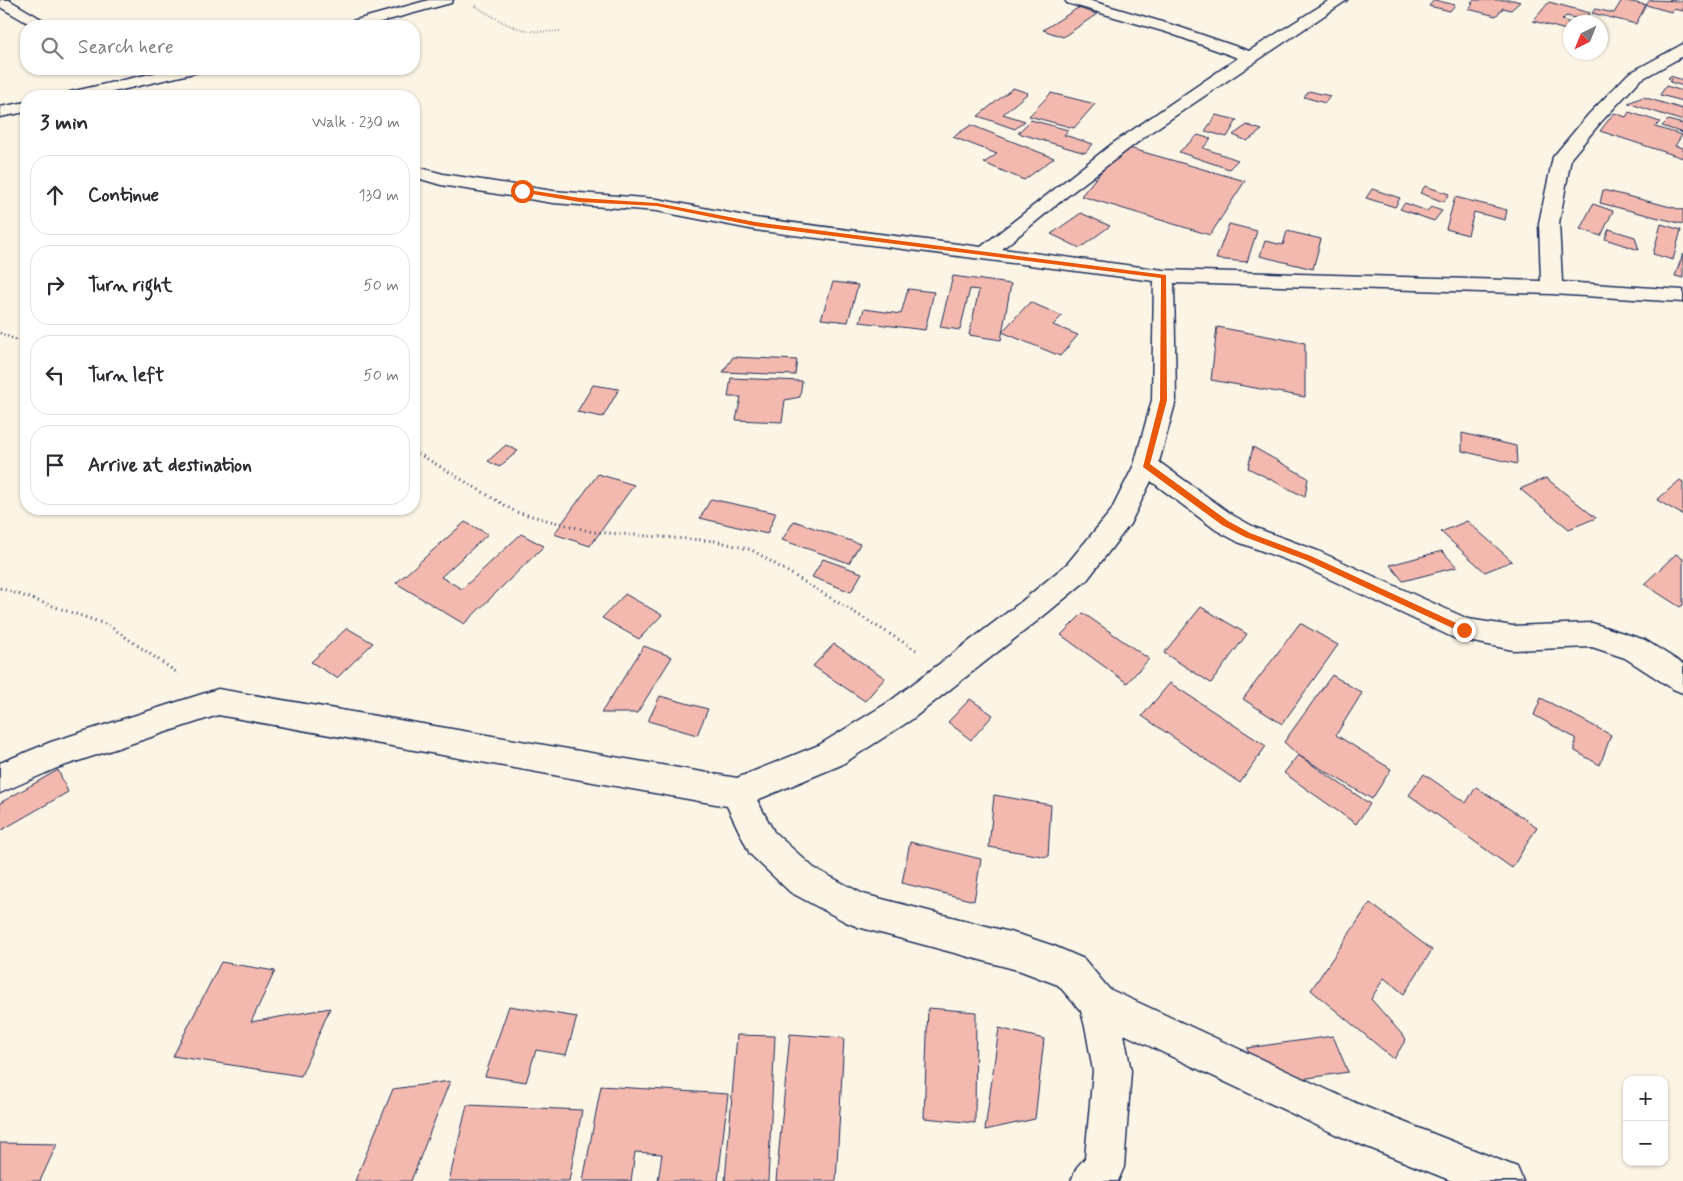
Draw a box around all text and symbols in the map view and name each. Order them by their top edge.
north arrow [1563,15,1608,60]
search box [20,20,420,75]
icon: search [38,34,66,62]
text: Search here [78,35,174,60]
text: 3 min [40,109,88,137]
text: Walk · 230 m [312,112,400,133]
route start [511,180,534,203]
icon: ahead [41,181,69,209]
text: Continue [88,183,159,208]
text: 130 m [358,185,399,206]
icon: right [41,271,69,299]
text: Turn right [88,273,172,298]
text: 50 m [363,275,399,296]
icon: left [41,361,69,389]
text: Turn left [88,363,164,388]
text: 50 m [363,365,399,386]
icon: arrive [41,451,69,479]
text: Arrive at destination [88,453,252,478]
route end [1453,619,1476,642]
map controls [1623,1076,1668,1166]
button: + [1623,1076,1668,1121]
button: − [1623,1121,1668,1166]

